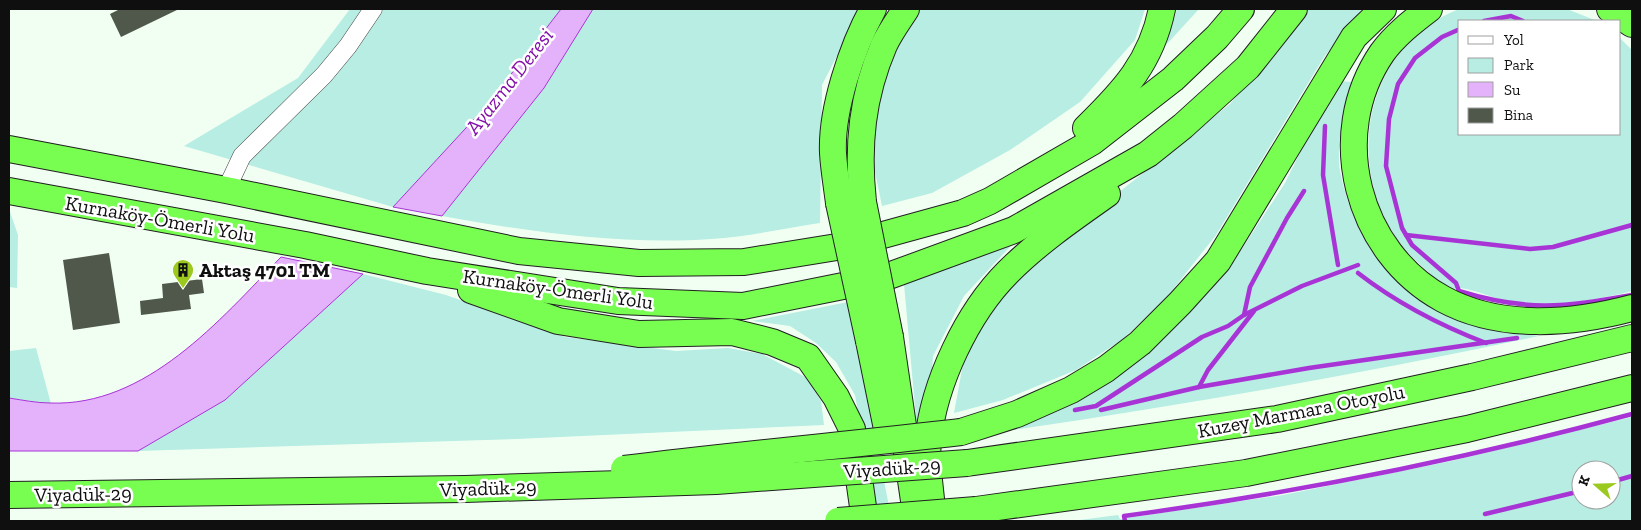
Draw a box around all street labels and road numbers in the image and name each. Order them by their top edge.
street label: Kurnaköy-Ömerli Yolu [63,191,257,247]
street label: Kurnaköy-Ömerli Yolu [461,264,655,314]
street label: Kuzey Marmara Otoyolu [1196,379,1406,443]
street label: Viyadük-29 [842,453,941,483]
street label: Viyadük-29 [438,474,537,502]
street label: Viyadük-29 [33,481,132,507]

